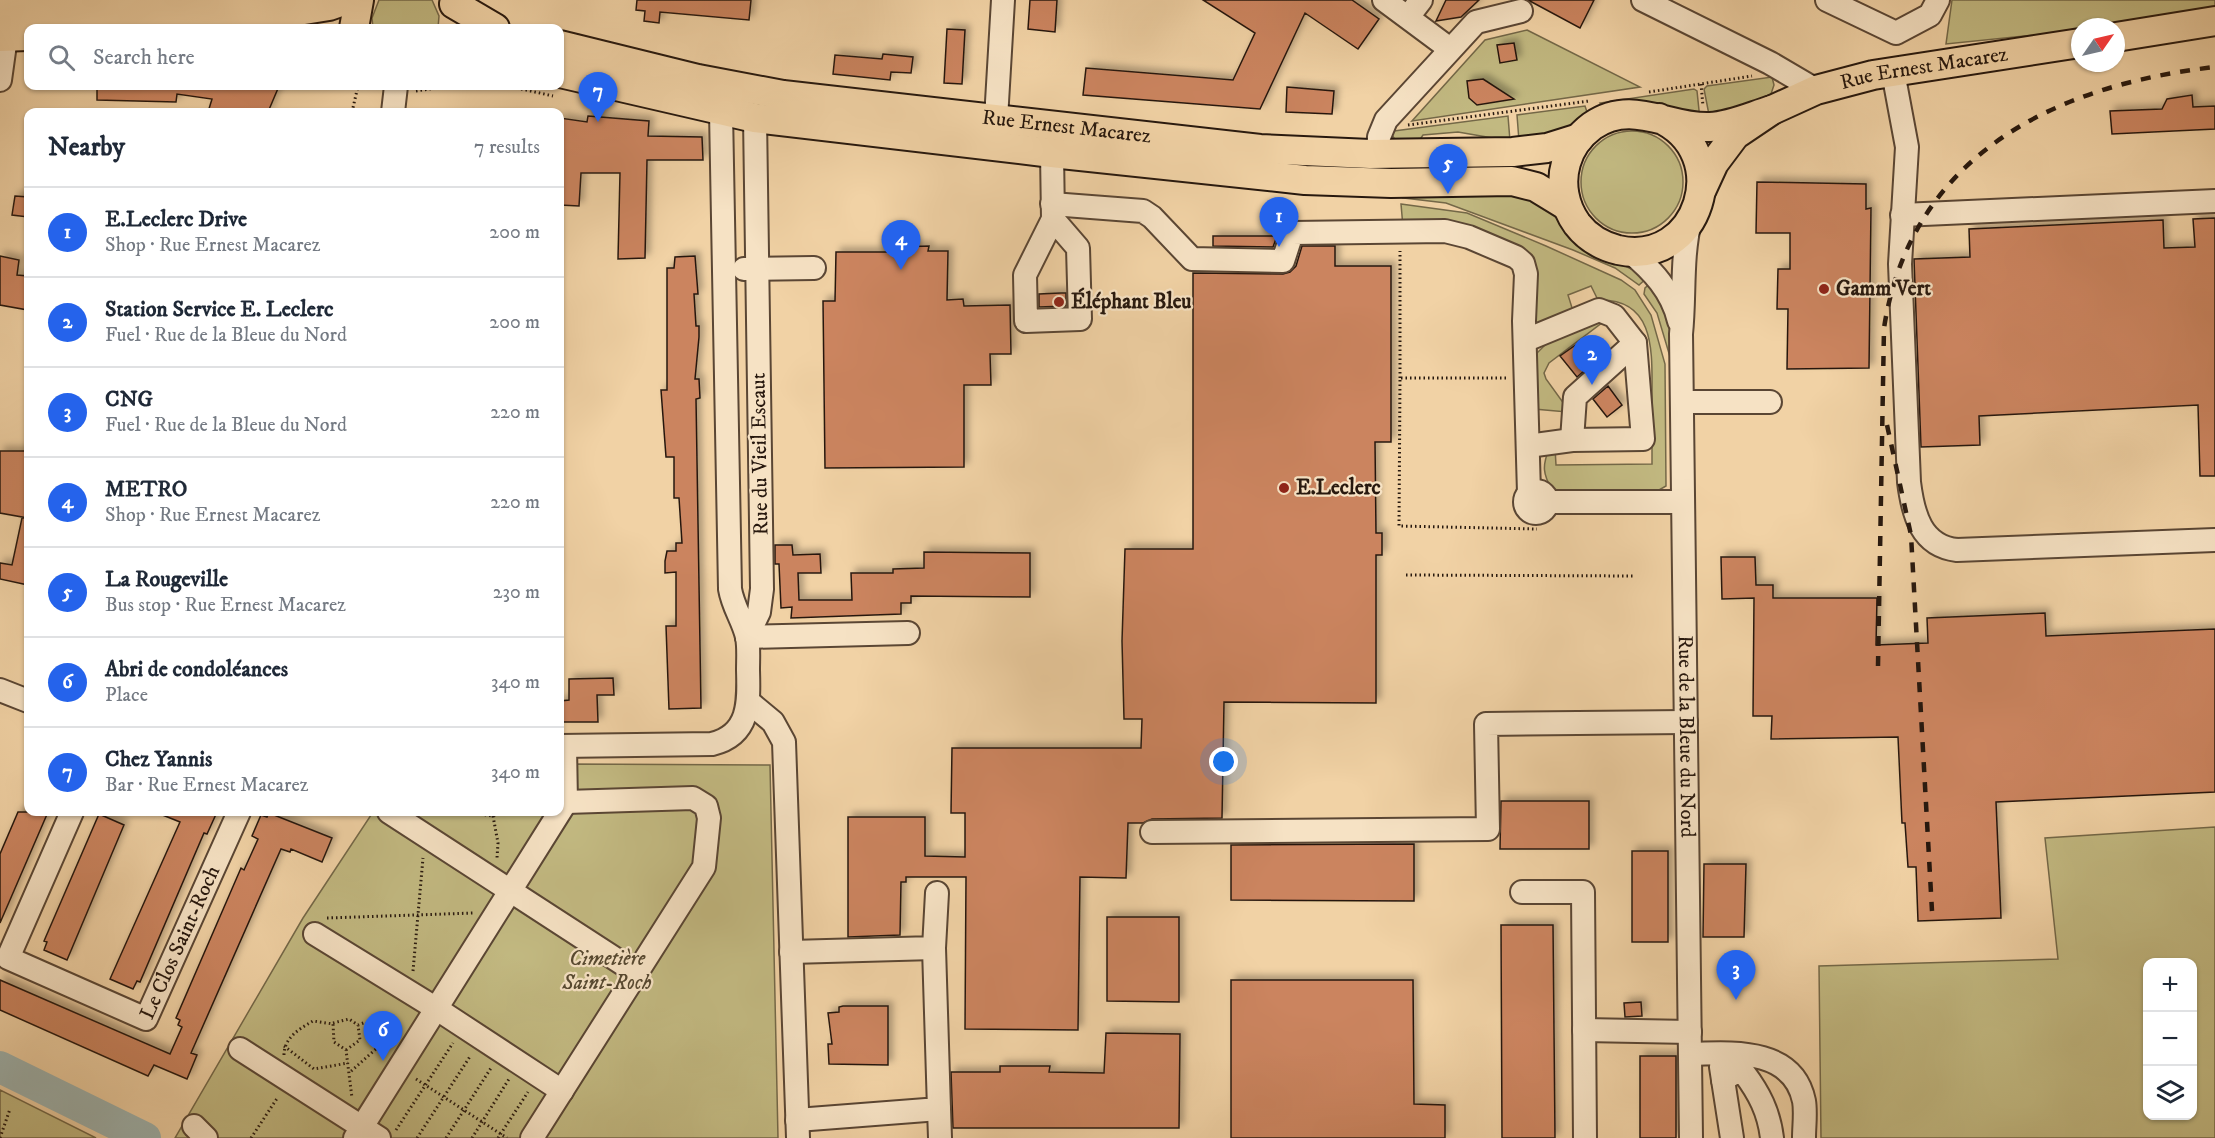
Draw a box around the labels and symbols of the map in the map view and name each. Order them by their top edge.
north arrow [2071,18,2125,72]
street label: Rue Ernest Macarez [1837,41,2010,96]
pin: 7 [578,72,618,122]
street label: Rue Ernest Macarez [981,105,1152,150]
pin: 5 [1428,144,1468,194]
pin: 1 [1260,198,1298,247]
pin: 4 [882,220,920,270]
place label: Gamm Vert [1836,276,1931,302]
marker: Gamm Vert [1817,282,1831,296]
place label: Éléphant Bleu [1071,287,1192,315]
marker: Éléphant Bleu [1052,295,1066,309]
pin: 2 [1572,336,1612,385]
street label: Rue du Vieil Escaut [746,372,774,536]
place label: E.Leclerc [1296,475,1380,501]
marker: E.Leclerc [1277,481,1291,495]
street label: Rue de la Bleue du Nord [1672,635,1700,838]
your location [1209,747,1238,776]
street label: Le Clos Saint-Roch [134,862,226,1024]
park label: Cimetière Saint-Roch [561,946,652,996]
pin: 3 [1716,950,1756,1000]
pin: 6 [364,1012,403,1061]

